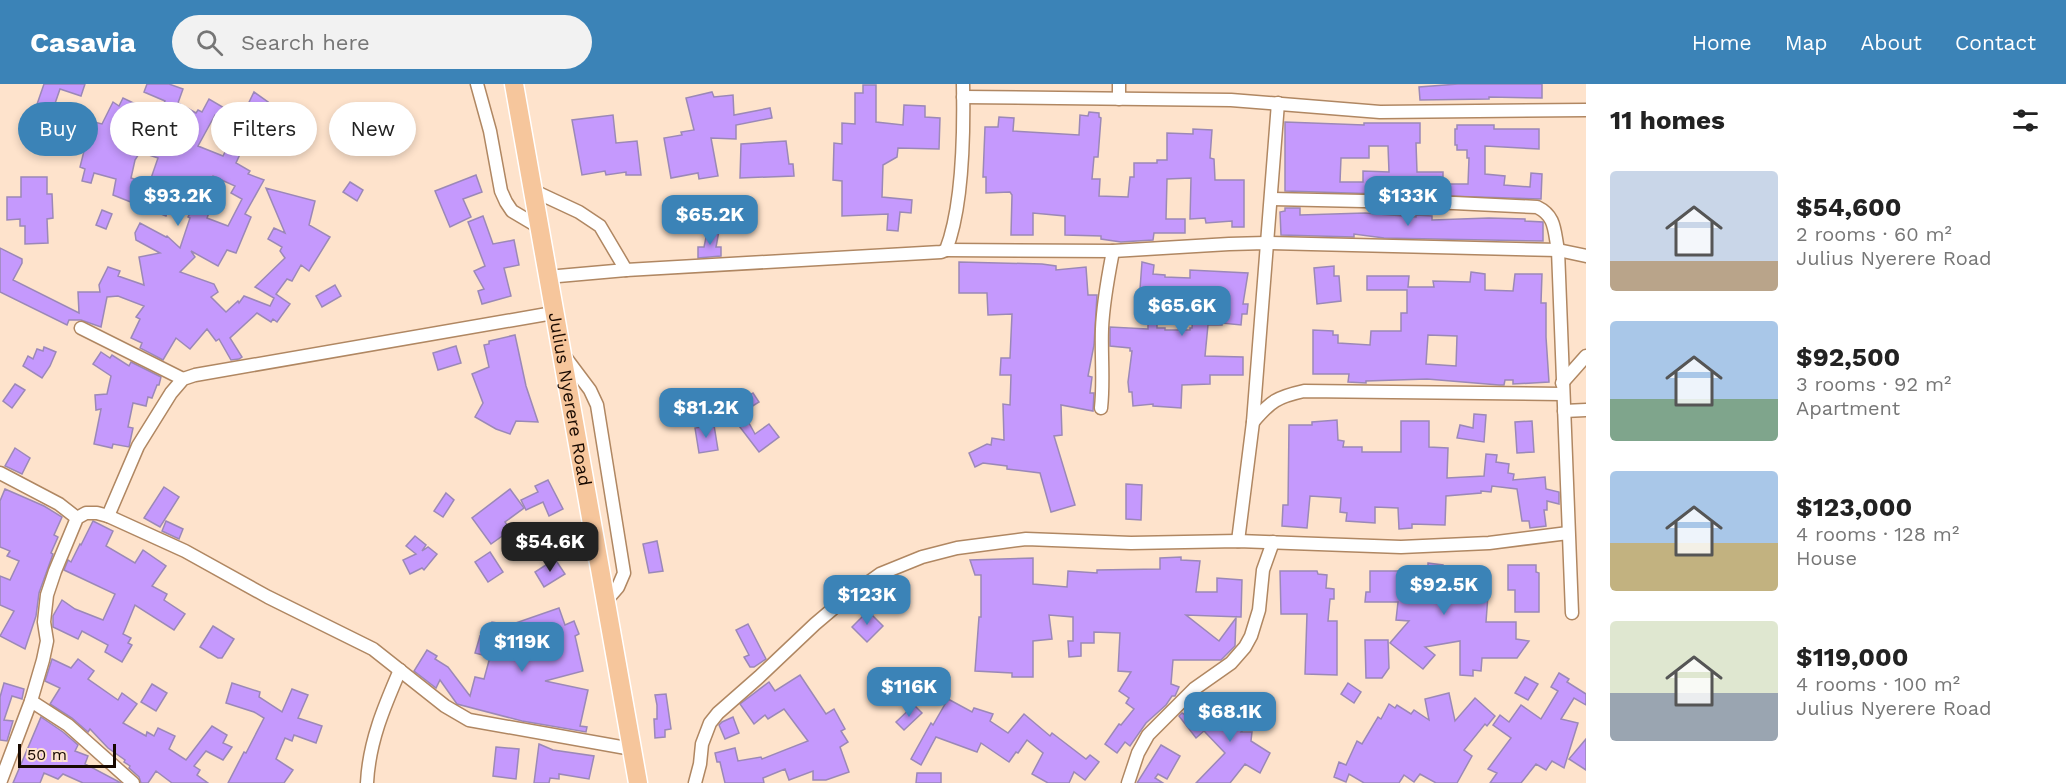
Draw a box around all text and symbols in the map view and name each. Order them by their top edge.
search box [172,15,592,69]
text: Casavia [30,26,136,59]
icon: search [193,26,226,59]
text: Search here [241,30,370,55]
text: Home [1692,30,1752,55]
text: Map [1785,30,1828,55]
text: About [1861,30,1922,55]
text: Contact [1955,30,2036,55]
chip: Buy [18,102,98,156]
chip: Rent [110,102,199,156]
chip: Filters [211,102,317,156]
chip: New [329,102,416,156]
icon: filters [2009,104,2042,137]
text: 11 homes [1610,105,1725,135]
pin: $93.2K [129,176,227,227]
pin: $133K [1366,176,1450,227]
text: $93.2K [144,183,212,207]
text: $133K [1378,183,1438,207]
text: $54,600 [1796,192,1901,222]
pin: $65.2K [661,195,759,246]
icon: home [1658,195,1730,267]
text: $65.2K [676,202,744,226]
text: 2 rooms · 60 m² [1796,222,1952,246]
text: Julius Nyerere Road [1796,246,1992,270]
pin: $65.6K [1133,286,1231,337]
text: $65.6K [1148,293,1216,317]
street label: Julius Nyerere Road [545,310,596,488]
text: $92,500 [1796,342,1900,372]
icon: home [1658,345,1730,417]
text: 3 rooms · 92 m² [1796,372,1951,396]
pin: $81.2K [657,388,755,439]
text: $81.2K [673,395,739,419]
text: Apartment [1796,396,1900,420]
text: $123,000 [1796,492,1912,522]
icon: home [1658,495,1730,567]
pin: $54.6K [501,522,599,573]
text: 4 rooms · 128 m² [1796,522,1959,546]
text: $54.6K [515,529,585,553]
text: House [1796,546,1857,570]
pin: $92.5K [1395,565,1493,616]
text: $92.5K [1410,572,1478,596]
pin: $123K [825,575,909,626]
text: $123K [837,582,897,606]
pin: $119K [480,622,564,673]
text: $119K [494,629,550,653]
text: $119,000 [1796,642,1908,672]
icon: home [1658,645,1730,717]
pin: $116K [867,667,951,718]
text: 4 rooms · 100 m² [1796,672,1960,696]
text: $116K [881,674,937,698]
pin: $68.1K [1181,692,1279,743]
text: Julius Nyerere Road [1796,696,1992,720]
text: $68.1K [1198,699,1262,723]
scale bar [18,741,116,768]
text: 50 m [27,745,67,764]

